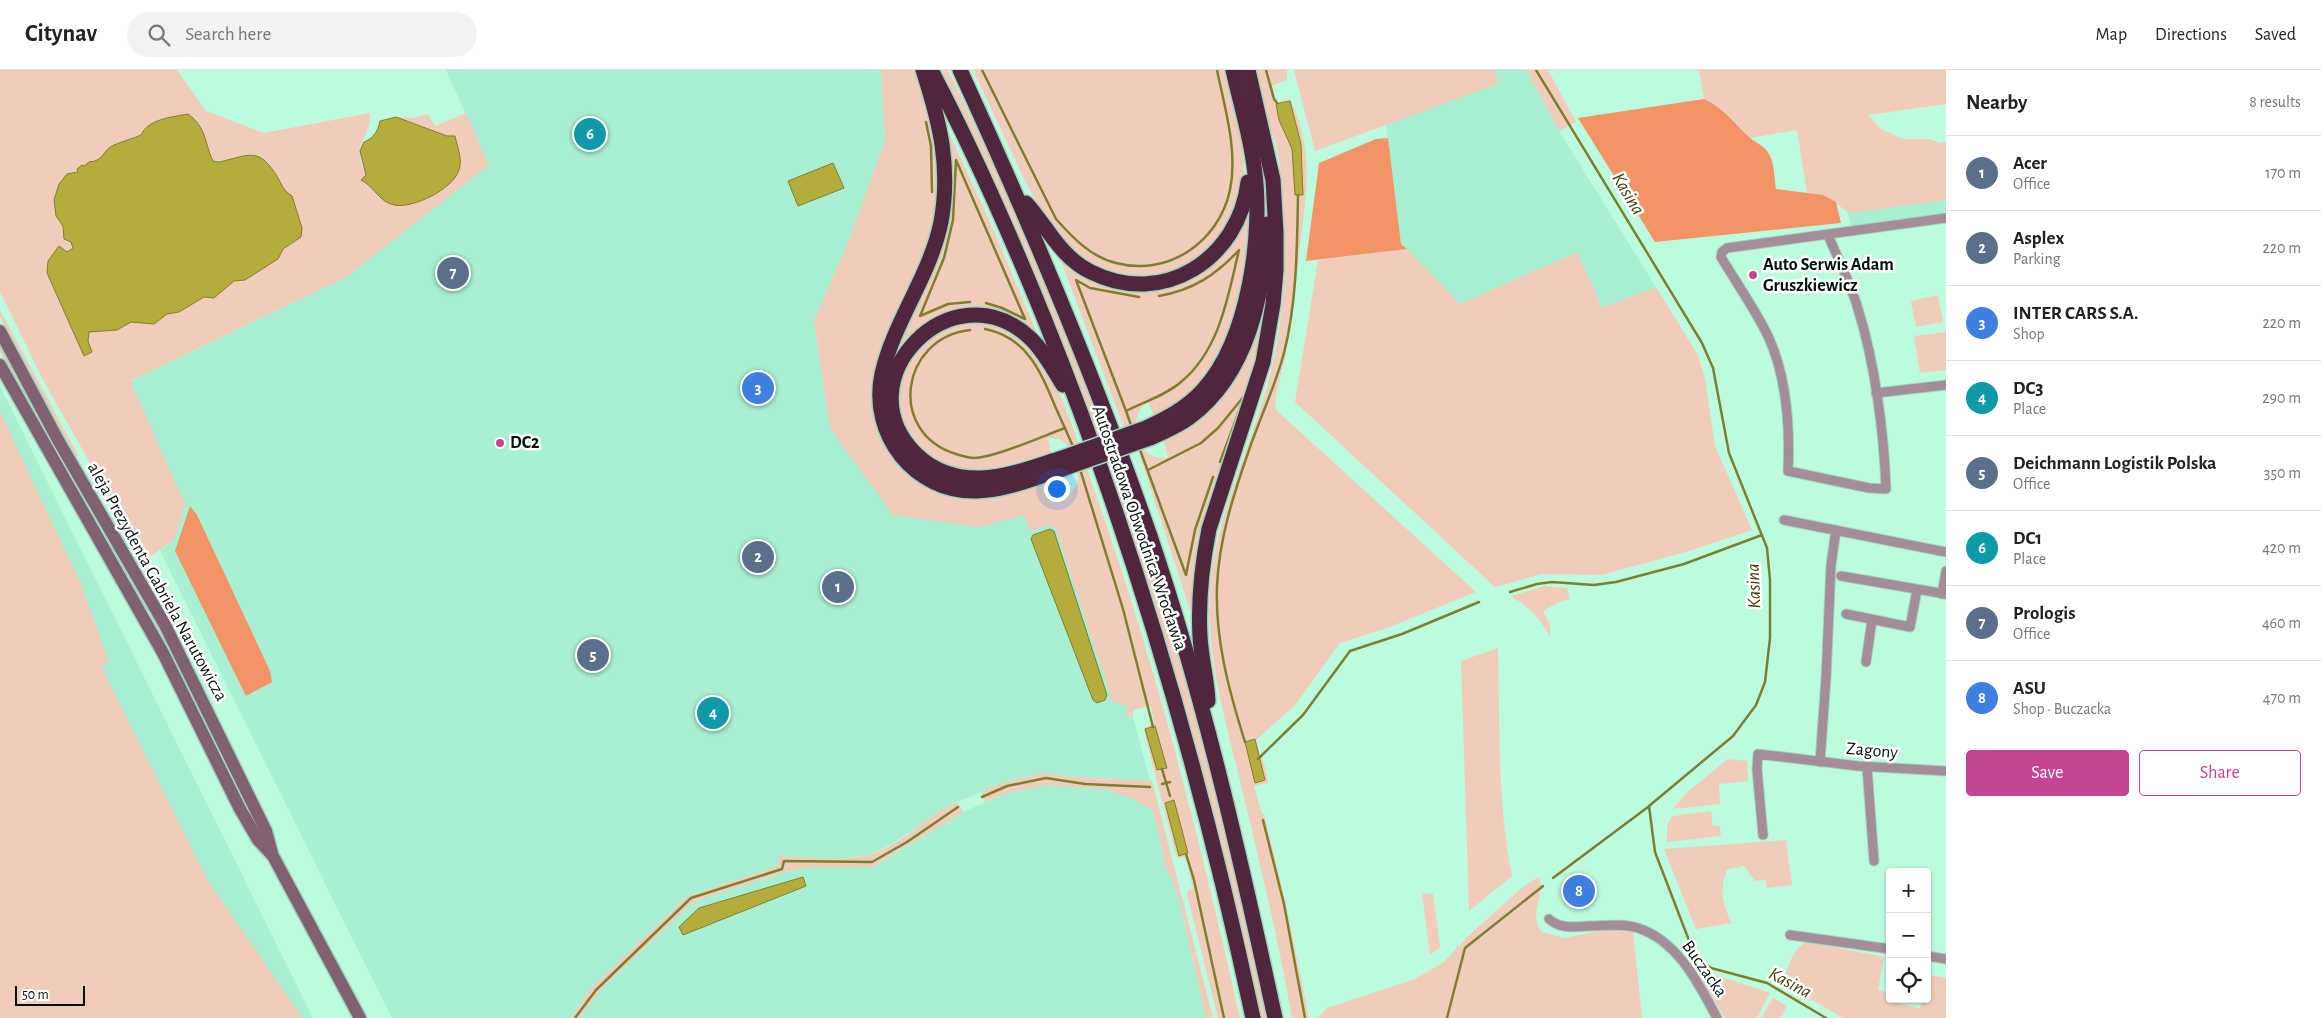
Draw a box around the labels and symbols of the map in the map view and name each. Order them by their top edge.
pin: 6 [574,115,606,153]
water label: Kasina [1608,170,1648,218]
pin: 7 [437,254,469,292]
place label: Auto Serwis Adam Gruszkiewicz [1763,256,1894,295]
marker: Auto Serwis Adam Gruszkiewicz [1747,269,1759,281]
pin: 3 [742,369,774,407]
street label: Autostradowa Obwodnica Wrocławia [1089,403,1189,653]
place label: DC2 [510,434,540,452]
marker: DC2 [494,437,506,449]
street label: aleja Prezydenta Gabriela Narutowicza [84,460,230,704]
your location [1044,476,1070,502]
pin: 2 [742,538,774,576]
water label: Kasina [1744,563,1764,609]
pin: 1 [822,568,854,606]
pin: 5 [577,636,609,674]
pin: 4 [697,694,729,732]
street label: Zagony [1845,740,1899,762]
pin: 8 [1563,872,1595,910]
street label: Buczacka [1678,937,1730,1001]
water label: Kasina [1766,964,1814,1002]
scale bar [15,983,85,1006]

